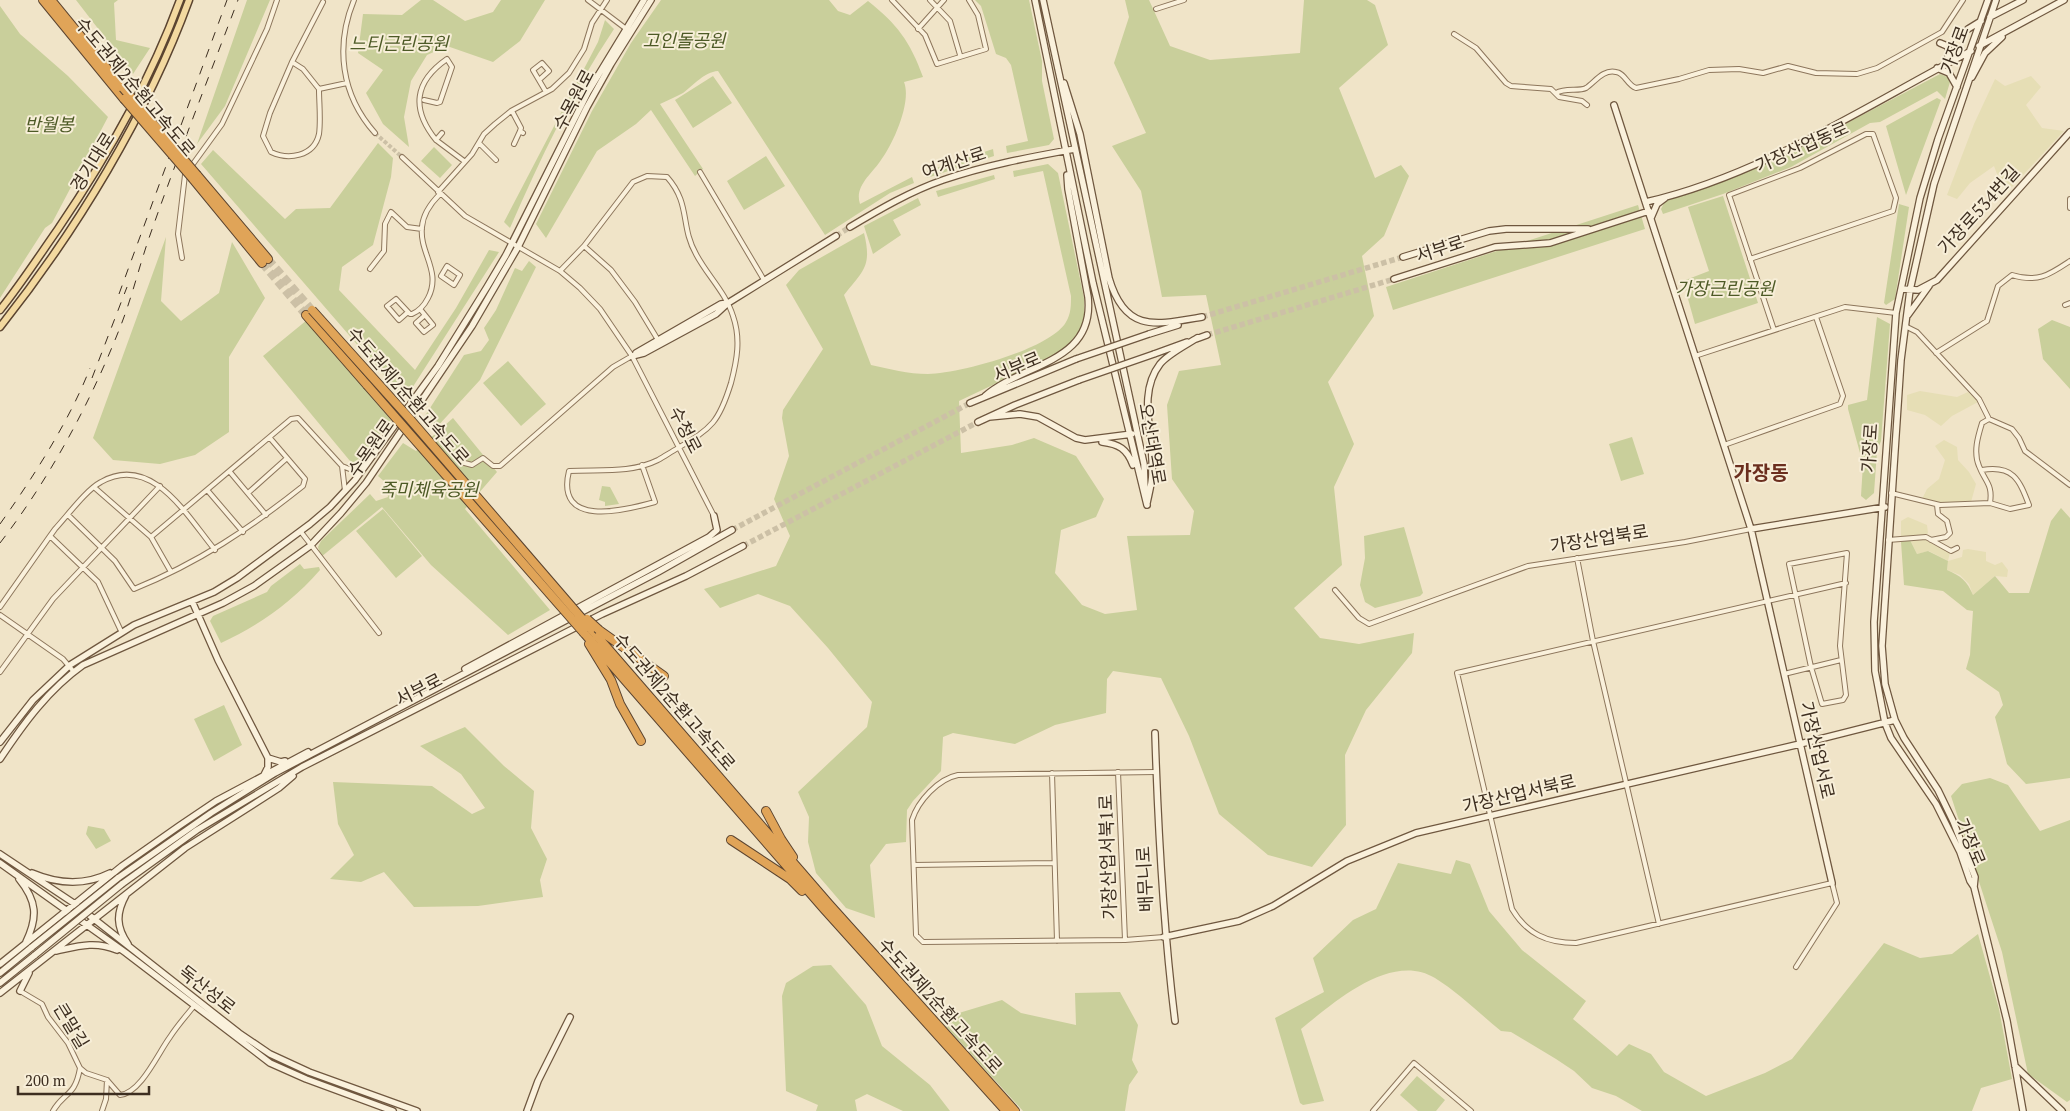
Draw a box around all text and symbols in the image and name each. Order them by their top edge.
street label: 수도권제2순환고속도로 [70,12,201,161]
street label: 가장로 [1934,22,1974,77]
park label: 고인돌공원 [643,28,727,52]
park label: 느티근린공원 [349,31,450,55]
street label: 수목원로 [547,65,599,134]
park label: 반월봉 [24,112,75,136]
street label: 가장산업동로 [1751,115,1852,177]
street label: 경기대로 [64,127,120,196]
street label: 여계산로 [918,140,989,184]
street label: 가장로534번길 [1932,160,2025,259]
street label: 서부로 [1412,229,1467,267]
park label: 가장근린공원 [1675,276,1776,300]
street label: 수도권제2순환고속도로 [342,321,475,469]
street label: 서부로 [989,345,1044,387]
street label: 오산대역로 [1134,401,1172,487]
street label: 수청로 [664,402,708,457]
street label: 수목원로 [341,413,399,481]
street label: 가장로 [1855,422,1883,474]
district label: 가장동 [1733,459,1789,486]
park label: 죽미체육공원 [379,477,480,501]
street label: 가장산업북로 [1548,518,1650,558]
street label: 수도권제2순환고속도로 [608,627,741,775]
street label: 서부로 [391,667,446,711]
street label: 가장산업서로 [1795,699,1841,801]
street label: 가장산업서북로 [1460,768,1578,818]
street label: 가장산업서북1로 [1093,794,1121,920]
street label: 가장로 [1950,814,1992,869]
street label: 배무니로 [1130,845,1158,913]
street label: 수도권제2순환고속도로 [873,932,1008,1078]
street label: 독산성로 [174,959,241,1019]
street label: 큰말길 [49,998,95,1053]
scale bar [18,1064,149,1096]
text: 200 m [25,1070,66,1090]

